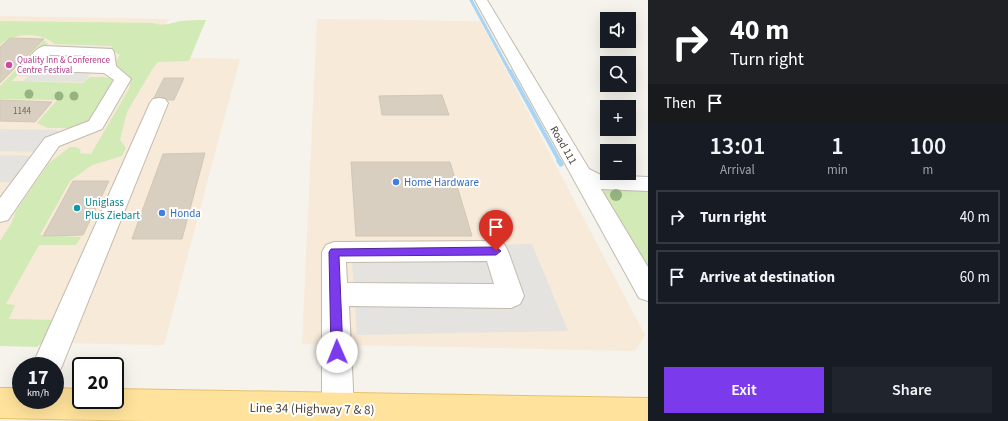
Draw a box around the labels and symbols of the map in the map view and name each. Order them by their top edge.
place label: Quality Inn & Conference Centre Festival [17,54,111,77]
marker: Quality Inn & Conference Centre Festival [4,60,14,70]
house number: 1144 [13,105,31,118]
street label: Road 111 [547,123,581,167]
place label: Home Hardware [404,175,479,190]
marker: Home Hardware [391,177,401,187]
place label: Uniglass Plus Ziebart [85,195,140,223]
marker: Uniglass Plus Ziebart [72,203,82,213]
place label: Honda [170,206,201,221]
marker: Honda [157,208,167,218]
pin [479,210,513,251]
position arrow [316,331,358,373]
speed limit sign: 20 [72,357,124,409]
street label: Line 34 (Highway 7 & 8) [249,399,375,419]

